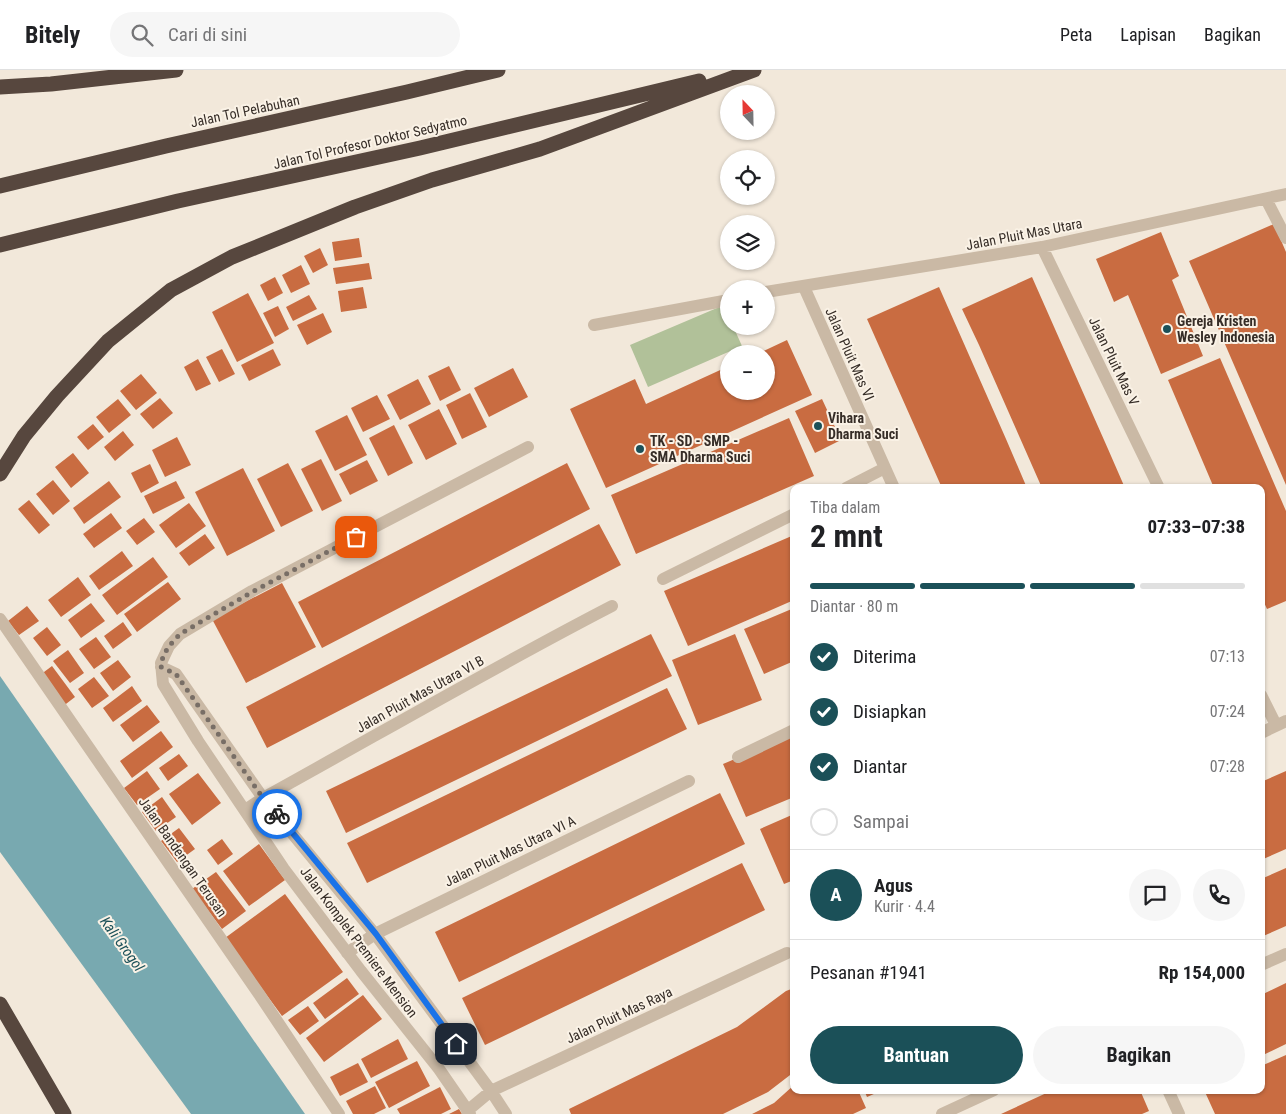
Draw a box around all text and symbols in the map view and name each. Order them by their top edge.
search box [110,12,460,57]
text: Bitely [25,21,80,49]
icon: search [128,21,156,49]
text: Cari di sini [168,23,247,46]
text: Peta [1060,24,1092,45]
text: Lapisan [1120,24,1176,45]
text: Bagikan [1204,24,1261,45]
north arrow [720,85,775,140]
map controls [720,85,775,400]
street label: Jalan Tol Pelabuhan [189,92,301,130]
street label: Jalan Tol Profesor Doktor Sedyatmo [271,112,469,172]
button: locate [720,150,775,205]
button: layers [720,215,775,270]
street label: Jalan Pluit Mas Utara [965,215,1083,253]
button: + [720,280,775,335]
street label: Jalan Pluit Mas VI [822,305,878,403]
place label: Gereja Kristen Wesley Indonesia [1177,313,1275,345]
street label: Jalan Pluit Mas V [1086,314,1142,408]
marker: Gereja Kristen Wesley Indonesia [1161,323,1173,335]
button: − [720,345,775,400]
place label: Vihara Dharma Suci [828,410,899,442]
marker: Vihara Dharma Suci [812,420,824,432]
place label: TK - SD - SMP - SMA Dharma Suci [650,433,751,465]
marker: TK - SD - SMP - SMA Dharma Suci [634,443,646,455]
text: Tiba dalam [810,498,880,517]
text: 07:33–07:38 [1147,515,1245,538]
pin [335,516,377,558]
text: 2 mnt [810,517,883,555]
icon: bag [342,523,370,551]
text: Diantar · 80 m [810,597,898,616]
icon: check [810,643,838,671]
text: Diterima [853,645,916,668]
text: 07:13 [1210,647,1245,666]
street label: Jalan Pluit Mas Utara VI B [353,652,487,736]
icon: check [810,698,838,726]
text: Disiapkan [853,700,927,723]
text: 07:24 [1210,702,1245,721]
icon: check [810,753,838,781]
text: Diantar [853,755,907,778]
text: 07:28 [1210,757,1245,776]
courier [252,789,302,839]
street label: Jalan Bandengan Terusan [136,794,230,920]
icon: bike [263,800,291,828]
text: Sampai [853,810,909,833]
street label: Jalan Pluit Mas Utara VI A [442,812,578,890]
street label: Jalan Komplek Premiere Mension [297,863,421,1021]
button: chat [1129,869,1181,921]
button: phone [1193,869,1245,921]
text: Agus [874,874,913,897]
text: A [830,883,842,906]
text: Kurir · 4.4 [874,897,935,916]
water label: Kali Grogol [96,913,148,975]
text: Pesanan #1941 [810,961,927,984]
text: Rp 154,000 [1158,961,1245,984]
street label: Jalan Pluit Mas Raya [563,983,675,1047]
pin [435,1023,477,1065]
button: Bantuan [810,1026,1023,1084]
button: Bagikan [1033,1026,1245,1084]
icon: home [442,1030,470,1058]

